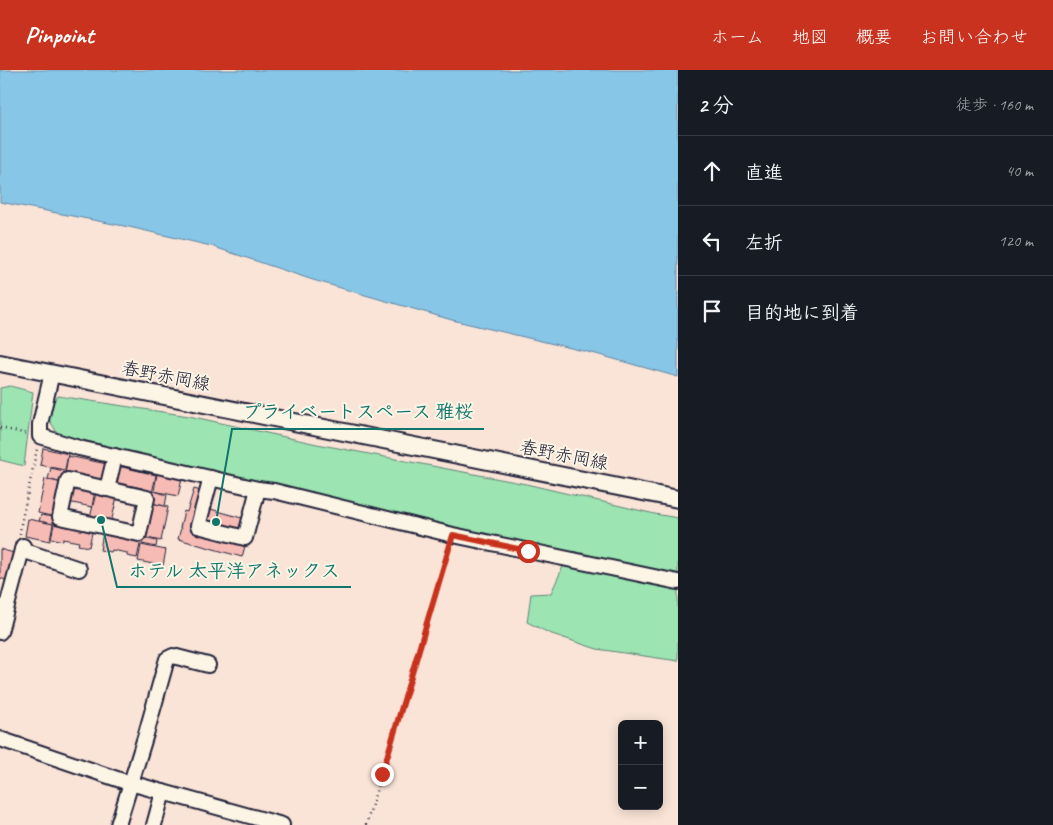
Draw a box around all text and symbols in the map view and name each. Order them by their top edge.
text: Pinpoint [25,20,94,50]
text: ホーム [711,26,764,48]
text: 地図 [792,26,828,48]
text: 概要 [856,26,892,48]
text: お問い合わせ [920,26,1028,48]
text: 2 分 [698,92,734,118]
text: 徒歩 · 160 m [956,95,1033,115]
icon: ahead [698,157,726,185]
text: 直進 [745,161,783,185]
text: 40 m [1006,161,1033,181]
icon: left [698,227,726,255]
text: 左折 [745,231,783,255]
text: 120 m [999,231,1033,251]
icon: arrive [698,297,726,325]
text: 目的地に到着 [745,301,859,325]
street label: 春野赤岡線 [120,357,212,395]
callout: プライベートスペース 雅桜 [232,395,484,429]
text: プライベートスペース 雅桜 [242,400,474,424]
street label: 春野赤岡線 [518,436,610,474]
route start [517,540,540,563]
callout: ホテル 太平洋アネックス [117,553,351,587]
text: ホテル 太平洋アネックス [128,559,340,583]
map controls [618,720,663,810]
button: + [618,720,663,765]
route end [371,763,394,786]
button: − [618,765,663,810]

